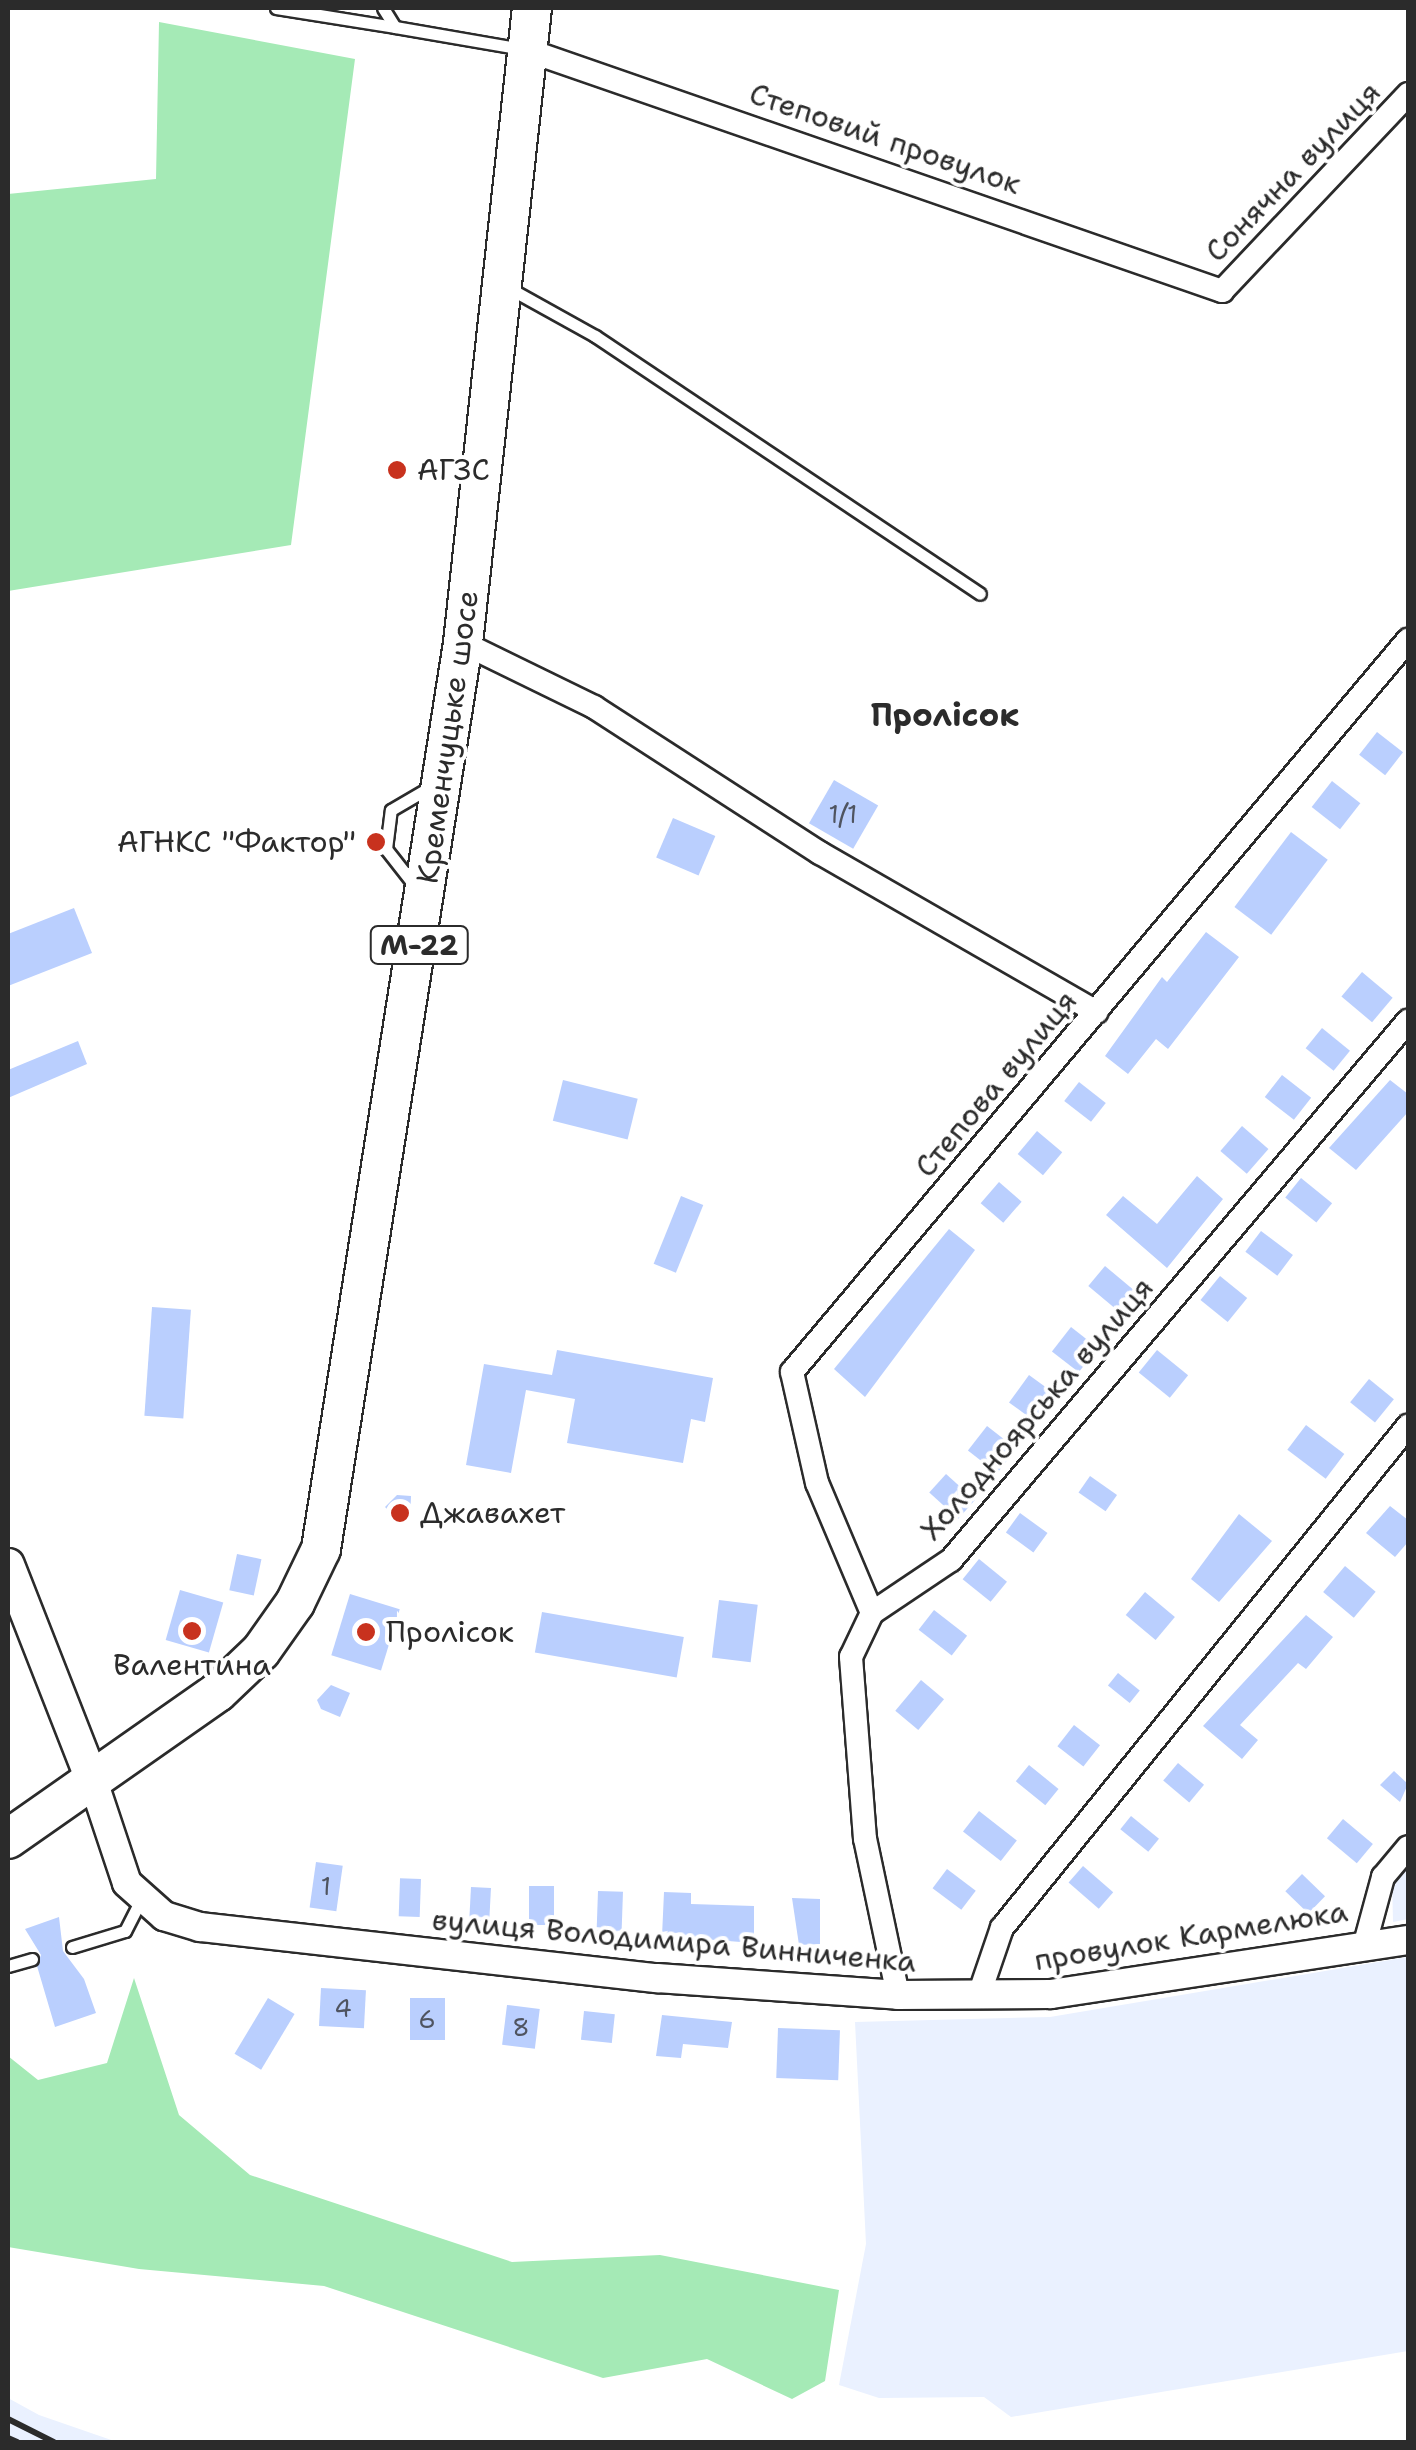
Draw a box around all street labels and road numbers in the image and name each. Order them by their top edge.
street label: Сонячна вулиця [1198,74,1388,270]
street label: Степовий провулок [745,76,1025,202]
street label: Кременчуцьке шосе [410,588,486,886]
road number: М-22 [369,922,469,968]
street label: Степова вулиця [908,983,1084,1185]
street label: Холодноярська вулиця [913,1270,1161,1548]
street label: провулок Кармелюка [1032,1893,1350,1979]
street label: вулиця Володимира Винниченка [430,1902,918,1980]

